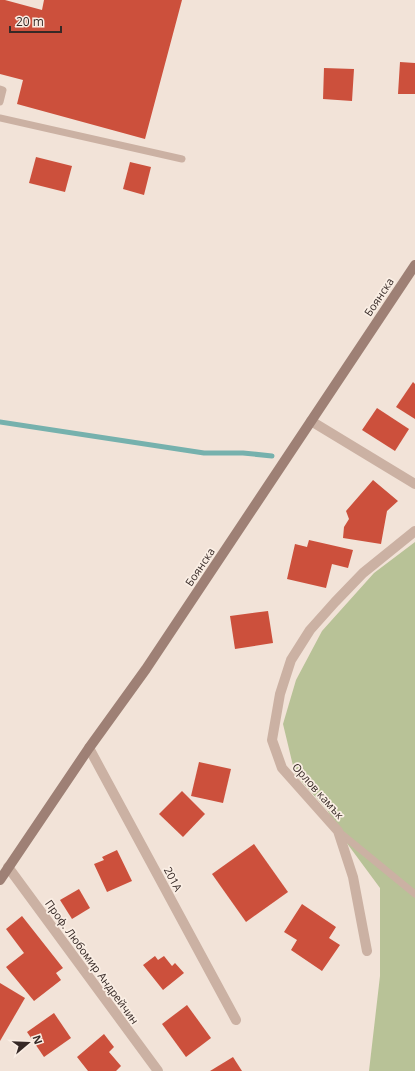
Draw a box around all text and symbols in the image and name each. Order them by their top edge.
scale bar [10,8,61,34]
text: 20 m [16,13,44,30]
street label: Боянска [360,275,397,319]
street label: Боянска [181,545,218,589]
street label: Орлов камък [289,759,348,822]
street label: 201А [161,864,186,894]
street label: Проф. Любомир Андрейчин [42,896,143,1027]
north arrow [8,1023,48,1063]
text: N [29,1033,46,1046]

